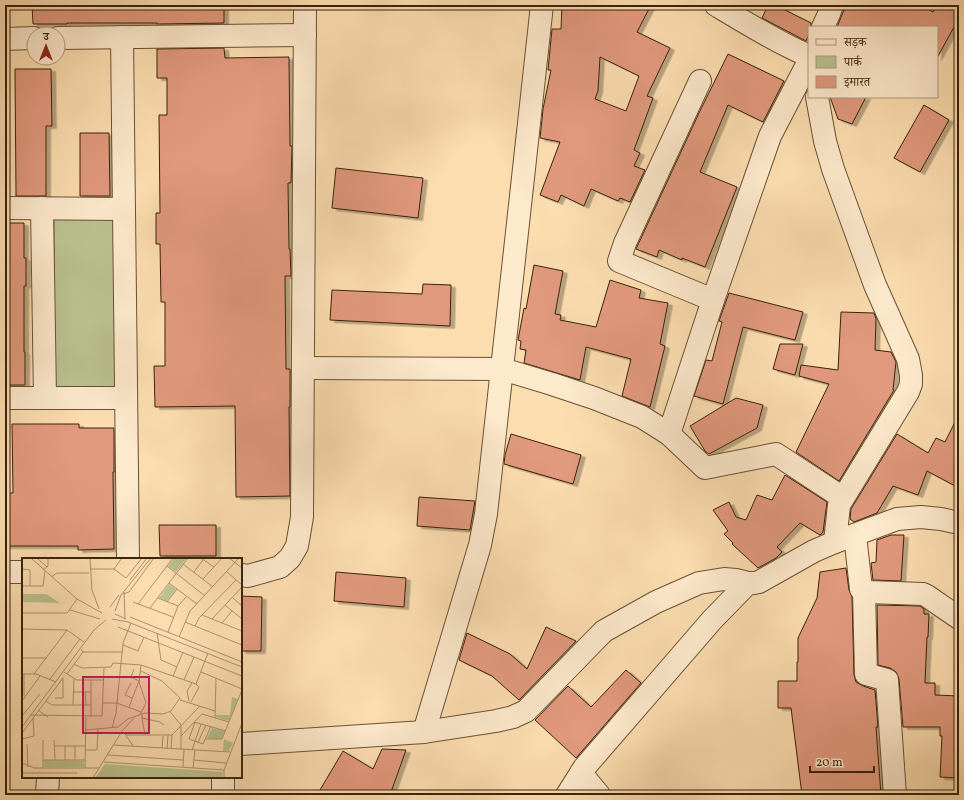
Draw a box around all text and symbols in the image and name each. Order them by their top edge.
north arrow [26,26,66,66]
legend [808,26,938,98]
text: उ [42,30,50,45]
text: सड़क [843,35,868,51]
text: पार्क [843,55,863,71]
text: इमारत [843,75,871,91]
inset map [22,558,242,778]
scale bar [810,748,874,774]
text: 20 m [816,755,843,771]

